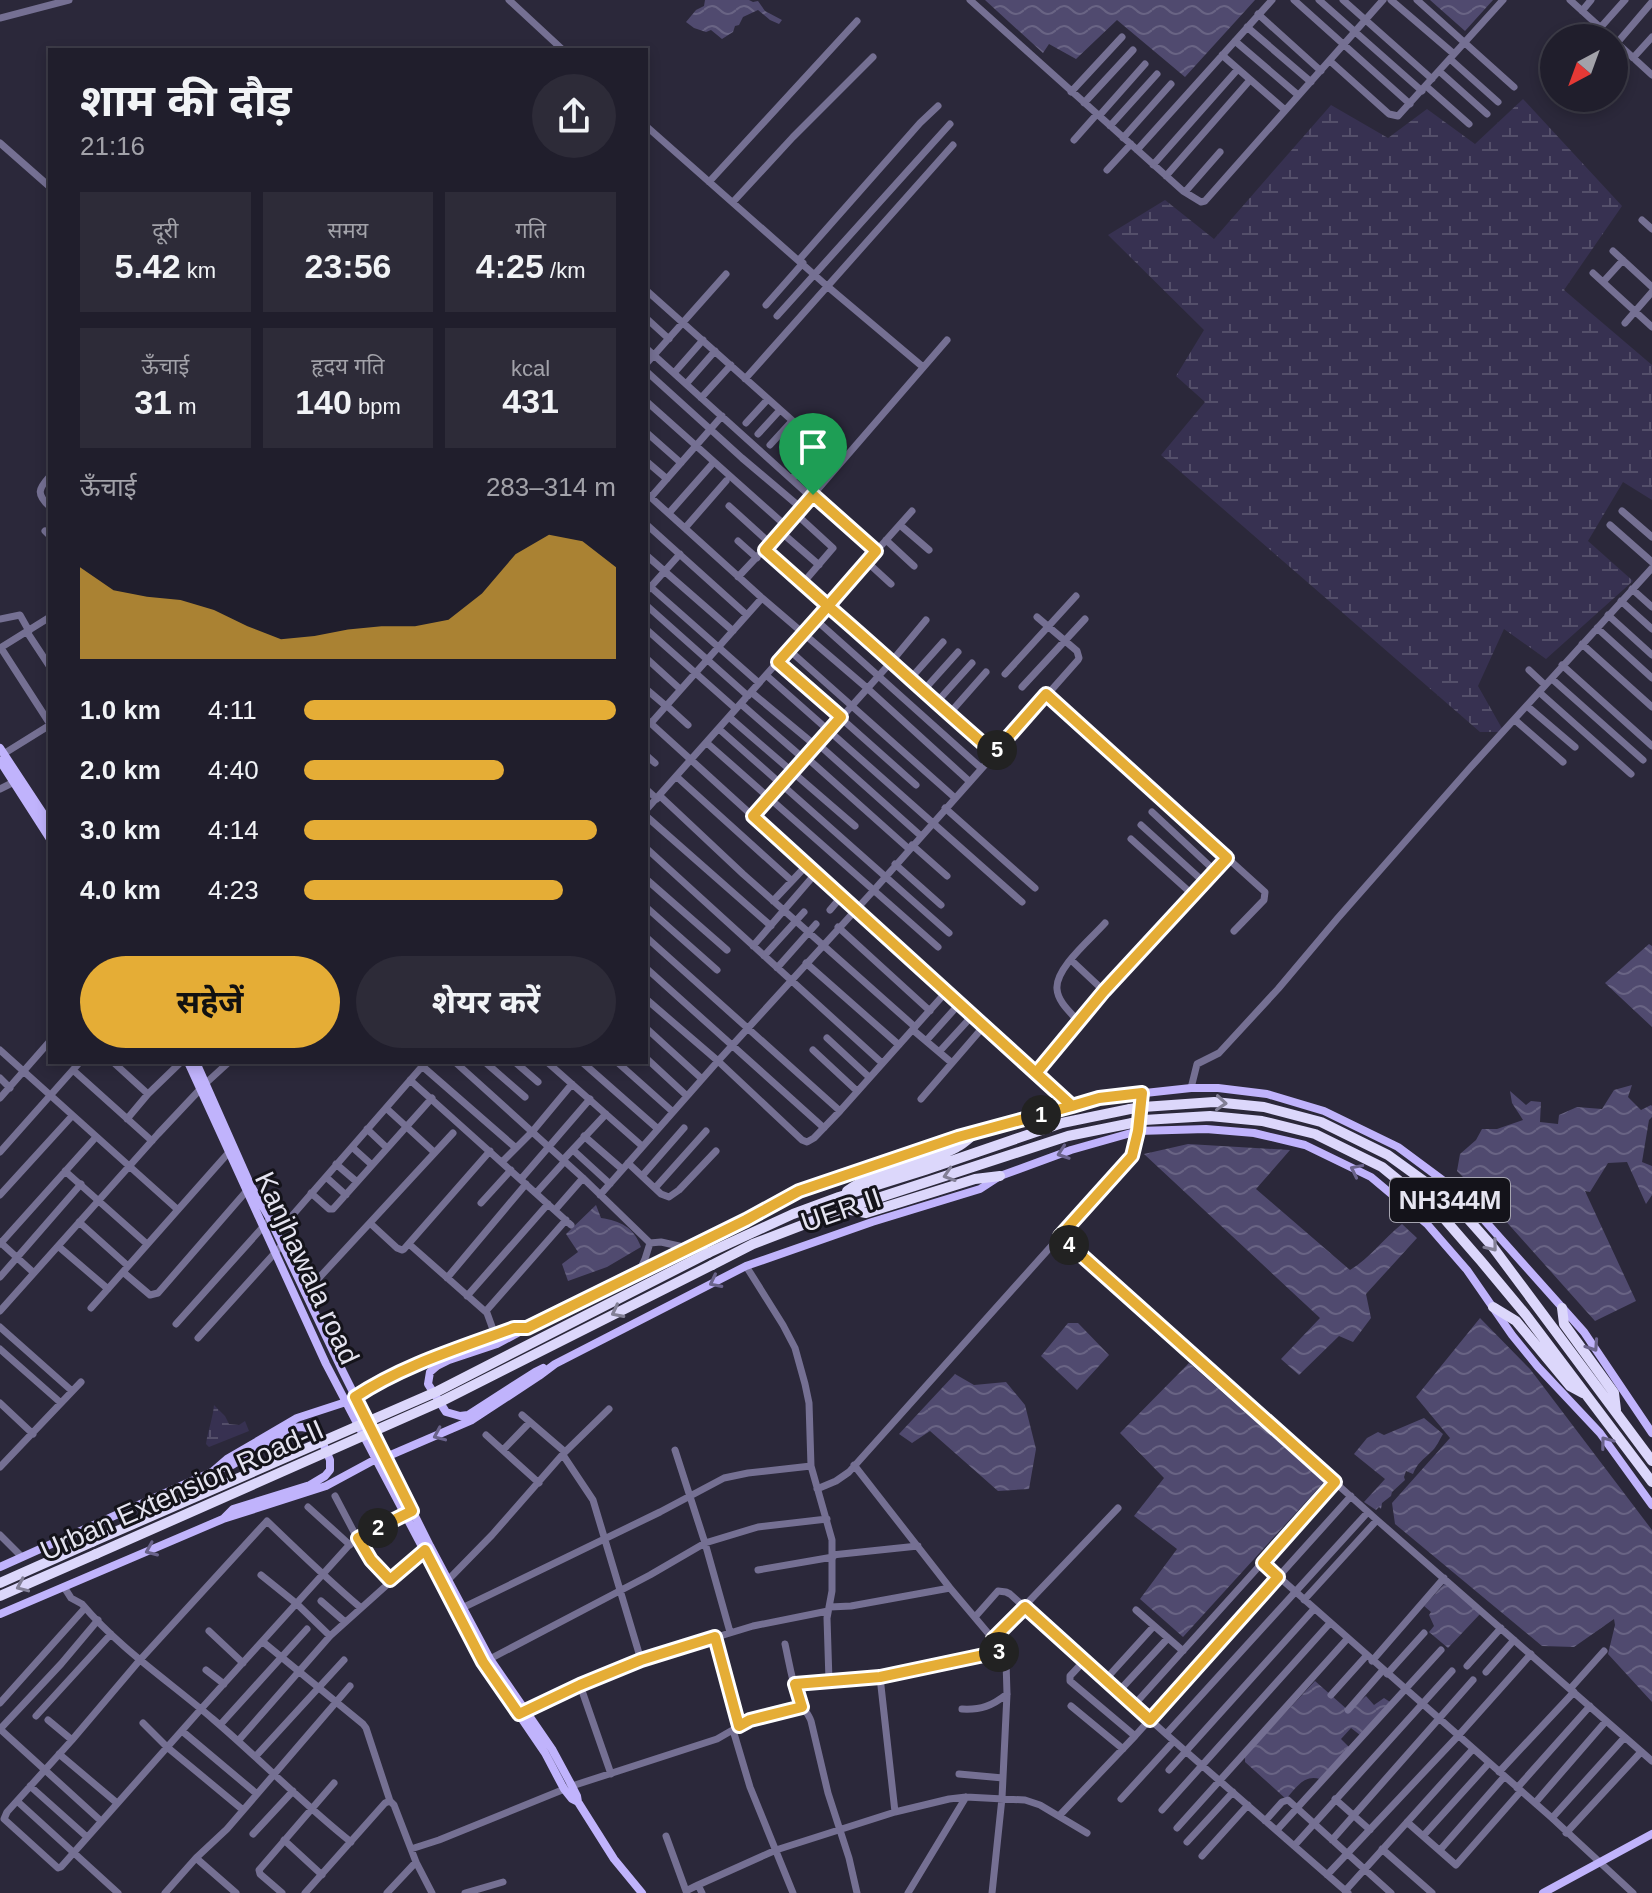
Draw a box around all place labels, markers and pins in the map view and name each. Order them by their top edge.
pin [779,413,847,495]
pin: 5 [977,730,1017,770]
pin: 1 [1021,1095,1061,1135]
pin: 4 [1049,1225,1089,1265]
pin: 2 [358,1508,398,1548]
pin: 3 [979,1632,1019,1672]

